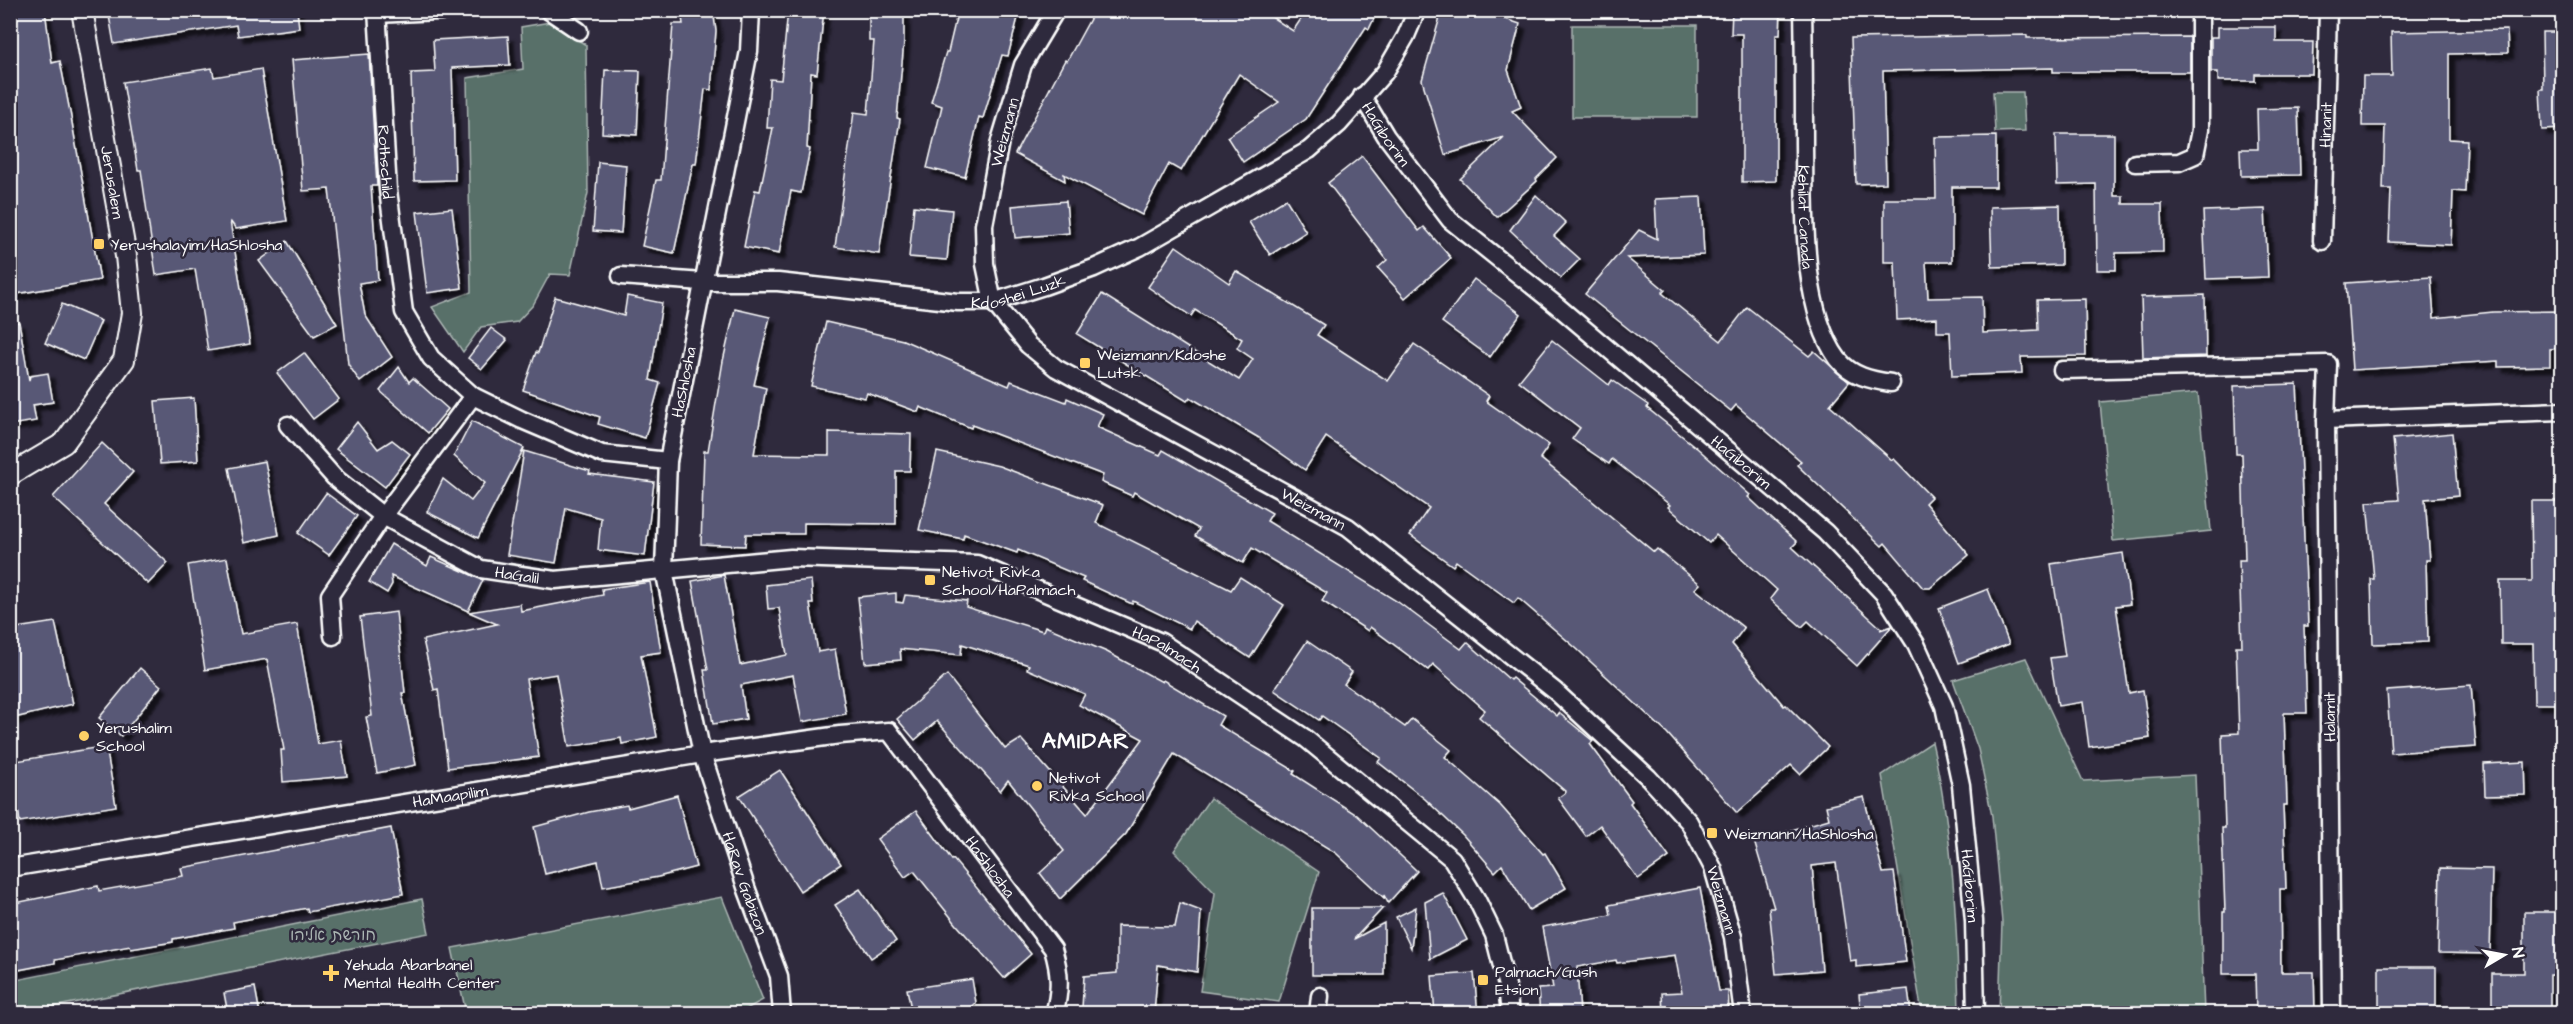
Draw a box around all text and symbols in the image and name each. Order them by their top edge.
street label: Weizmann [985,95,1025,169]
street label: HaGiborim [1356,98,1415,171]
street label: Hinanit [2314,102,2338,148]
street label: Rothschild [372,124,399,200]
street label: Jerusalem [95,144,129,221]
street label: Kehilat Canada [1792,165,1819,270]
place label: Yerushalayim/HaShlosha [111,234,282,257]
marker: Yerushalayim/HaShlosha [92,237,106,251]
street label: Kdoshei Luzk [971,269,1069,315]
place label: Weizmann/Kdoshe Lutsk [1097,344,1227,384]
street label: HaShlosha [666,345,702,419]
marker: Weizmann/Kdoshe Lutsk [1078,356,1092,370]
street label: HaGiborim [1706,430,1776,495]
street label: Weizmann [1277,483,1349,536]
street label: HaGalil [493,561,541,590]
place label: Netivot Rivka School/HaPalmach [942,561,1076,601]
marker: Netivot Rivka School/HaPalmach [923,573,937,587]
street label: HaPalmach [1129,621,1206,678]
street label: Halamit [2319,691,2341,742]
place label: Yerushalim School [96,717,172,757]
district label: AMIDAR [1042,726,1130,757]
marker: Yerushalim School [77,729,91,743]
place label: Netivot Rivka School [1049,767,1144,807]
street label: HaMaapilim [411,779,490,814]
marker: Netivot Rivka School [1030,779,1044,793]
place label: Weizmann/HaShlosha [1724,823,1874,845]
marker: Weizmann/HaShlosha [1705,826,1719,840]
street label: HaRav Gabizon [716,829,773,938]
street label: HaShlosha [960,832,1020,902]
street label: HaGiborim [1955,848,1984,924]
street label: Weizmann [1701,863,1742,937]
park label: חורשת אליהו [290,924,376,946]
north arrow [2474,925,2534,985]
text: N [2506,946,2529,959]
place label: Yehuda Abarbanel Mental Health Center [344,954,499,994]
place label: Palmach/Gush Etsion [1495,961,1597,1001]
marker: Yehuda Abarbanel Mental Health Center [322,964,340,982]
marker: Palmach/Gush Etsion [1476,973,1490,987]

